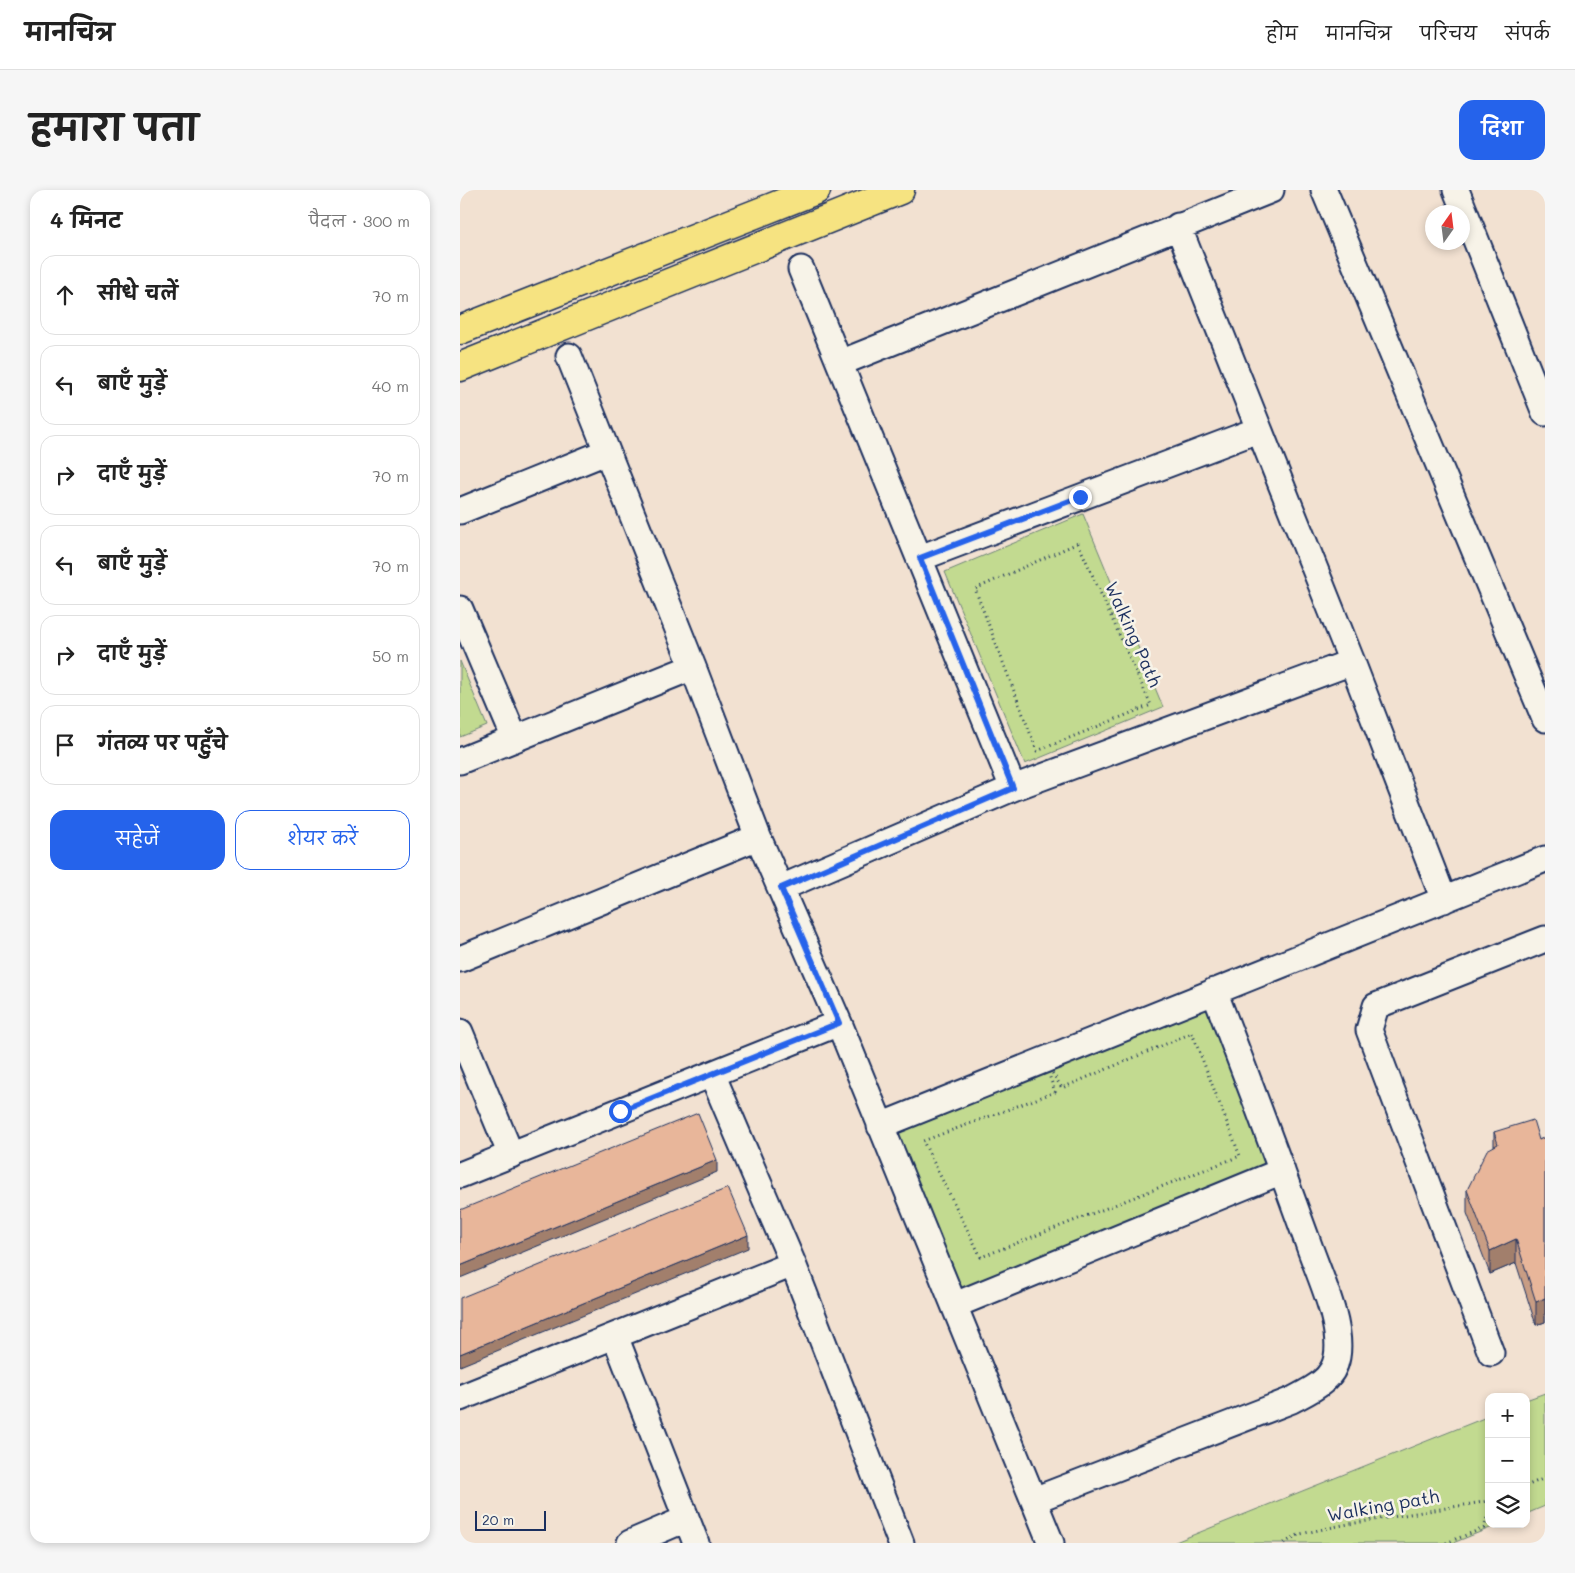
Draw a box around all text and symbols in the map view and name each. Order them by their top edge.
text: मानचित्र [25,16,114,47]
text: होम [1266,21,1298,45]
text: मानचित्र [1326,21,1392,45]
text: परिचय [1420,21,1477,45]
text: संपर्क [1505,21,1550,45]
button: दिशा [1459,100,1545,160]
text: हमारा पता [30,103,198,149]
north arrow [1425,205,1470,250]
text: 4 मिनट [50,206,122,233]
text: पैदल · 300 m [309,210,410,231]
text: सीधे चलें [98,280,178,305]
icon: ahead [51,281,79,309]
text: 70 m [372,285,409,306]
text: बाएँ मुड़ें [98,370,167,395]
icon: left [51,371,79,399]
text: 40 m [372,375,409,396]
text: दाएँ मुड़ें [98,460,166,485]
icon: right [51,461,79,489]
text: 70 m [372,465,409,486]
route end [1069,486,1092,509]
text: बाएँ मुड़ें [98,550,167,575]
icon: left [51,551,79,579]
text: 70 m [372,555,409,576]
street label: Walking Path [1100,577,1168,691]
text: दाएँ मुड़ें [98,640,166,665]
icon: right [51,641,79,669]
text: 50 m [372,645,409,666]
text: गंतव्य पर पहुँचे [98,730,227,755]
icon: arrive [51,731,79,759]
button: सहेजें [50,810,225,870]
button: शेयर करें [235,810,410,870]
route start [609,1100,632,1123]
map controls [1485,1393,1530,1528]
button: + [1485,1393,1530,1438]
button: − [1485,1438,1530,1483]
street label: Walking path [1325,1483,1441,1527]
button: layers [1485,1483,1530,1528]
scale bar [475,1508,546,1531]
text: 20 m [482,1510,514,1529]

